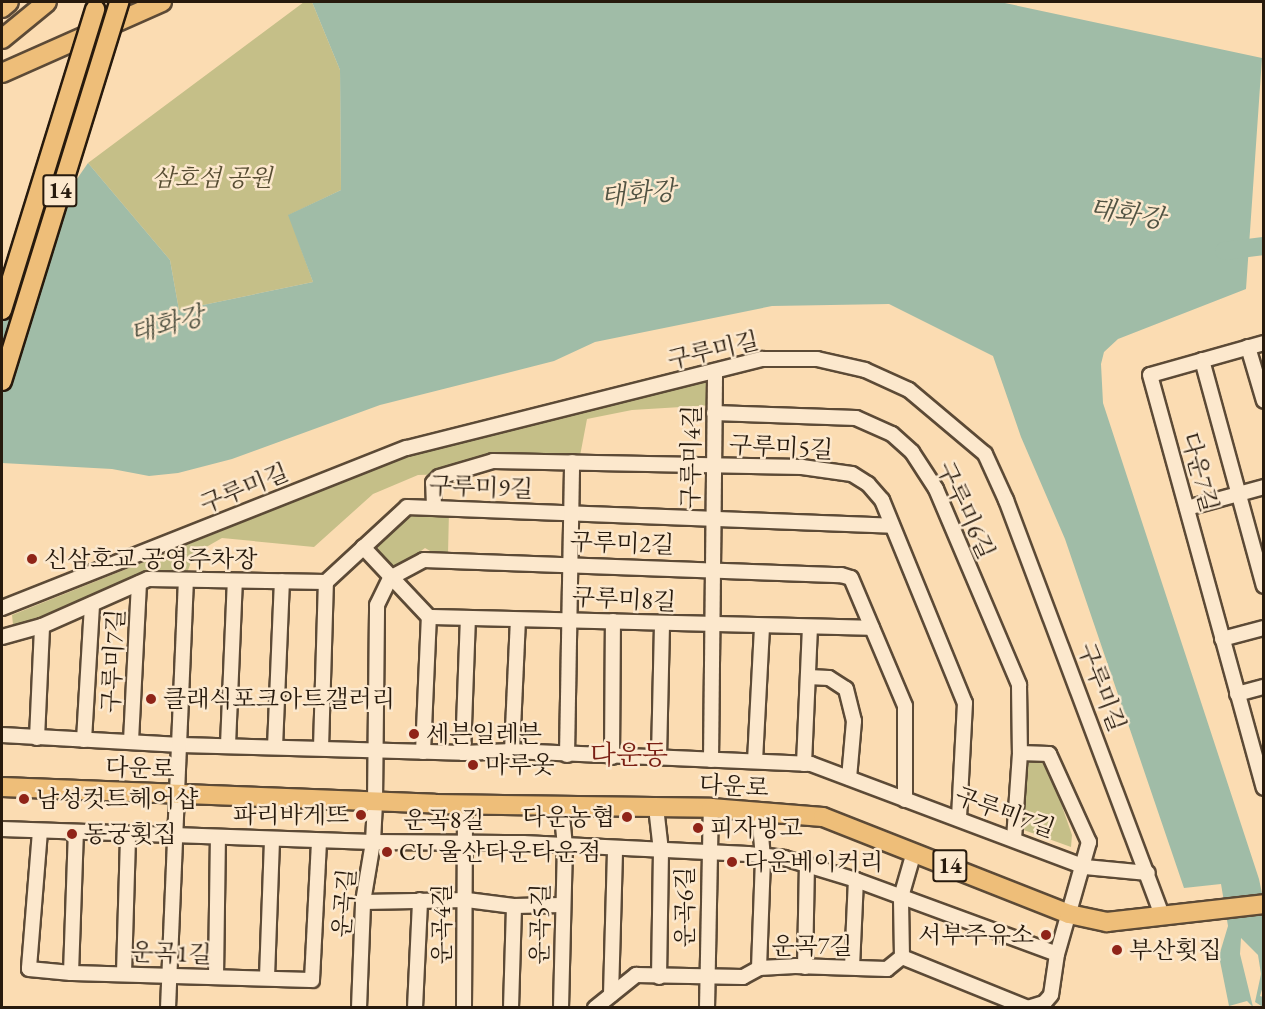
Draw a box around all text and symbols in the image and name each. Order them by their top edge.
park label: 삼호섬 공원 [152,164,272,192]
road number: 14 [42,172,78,210]
water label: 태화강 [599,175,677,213]
water label: 태화강 [1087,193,1167,235]
water label: 태화강 [127,300,207,350]
street label: 구루미길 [665,326,761,374]
street label: 구루미4길 [676,405,706,509]
street label: 다운7길 [1176,429,1224,515]
street label: 구루미5길 [728,430,834,464]
street label: 구루미길 [196,457,292,519]
street label: 구루미6길 [931,457,1001,563]
street label: 구루미9길 [428,471,534,503]
street label: 구루미2길 [569,527,675,559]
place label: 신삼호교 공영주차장 [44,545,257,573]
marker: 신삼호교 공영주차장 [25,552,39,566]
street label: 구루미8길 [571,582,677,616]
street label: 구루미7길 [96,608,130,714]
street label: 구루미길 [1072,639,1132,735]
place label: 클래식포크아트갤러리 [163,685,395,713]
marker: 클래식포크아트갤러리 [144,692,158,706]
place label: 세븐일레븐 [426,720,542,748]
marker: 세븐일레븐 [407,727,421,741]
district label: 다운동 [590,739,668,771]
place label: 마루옷 [485,751,555,779]
street label: 다운로 [105,752,175,784]
marker: 마루옷 [466,758,480,772]
street label: 다운로 [699,770,769,802]
street label: 구루미7길 [951,781,1059,843]
place label: 남성컷트헤어샵 [36,785,198,813]
marker: 남성컷트헤어샵 [17,792,31,806]
place label: 파리바게뜨 [233,801,349,829]
place label: 다운농협 [522,803,615,831]
street label: 운곡8길 [403,806,485,834]
marker: 파리바게뜨 [354,808,368,822]
marker: 다운농협 [620,810,634,824]
place label: 피자빙고 [710,814,803,842]
place label: 동궁횟집 [84,820,177,848]
marker: 피자빙고 [691,821,705,835]
marker: 동궁횟집 [65,827,79,841]
place label: CU 울산다운타운점 [399,838,601,866]
marker: CU 울산다운타운점 [380,845,394,859]
road number: 14 [932,847,968,885]
place label: 다운베이커리 [744,848,883,876]
marker: 다운베이커리 [725,855,739,869]
street label: 운곡6길 [671,866,699,948]
street label: 운곡길 [327,867,361,939]
street label: 운곡4길 [428,883,456,965]
street label: 운곡5길 [525,883,555,965]
place label: 서부주유소 [918,921,1034,949]
marker: 서부주유소 [1039,928,1053,942]
street label: 운곡7길 [771,932,853,960]
place label: 부산횟집 [1129,936,1222,964]
street label: 운곡1길 [130,937,212,969]
marker: 부산횟집 [1110,943,1124,957]

